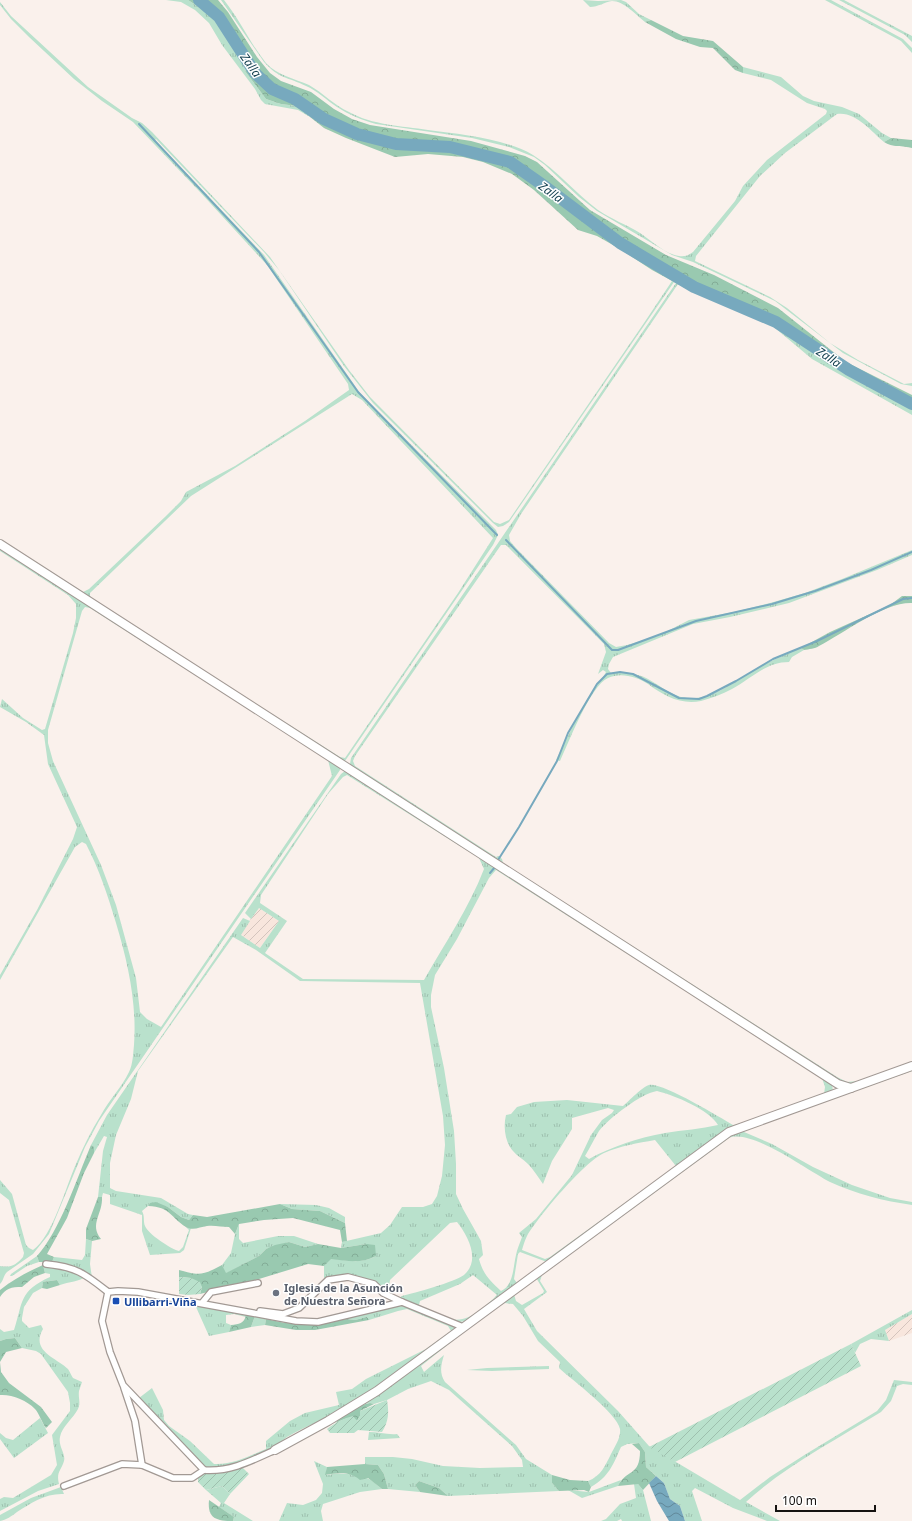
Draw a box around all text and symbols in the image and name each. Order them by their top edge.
water label: Zalla [236,49,266,81]
water label: Zalla [535,177,567,207]
water label: Zalla [813,342,845,371]
place label: Iglesia de la Asunción de Nuestra Señora [284,1280,403,1308]
marker: Iglesia de la Asunción de Nuestra Señora [271,1288,281,1298]
place label: Ullibarri-Viña [124,1294,197,1309]
marker: Ullibarri-Viña [111,1296,121,1306]
scale bar [776,1487,875,1513]
text: 100 m [782,1492,817,1509]

